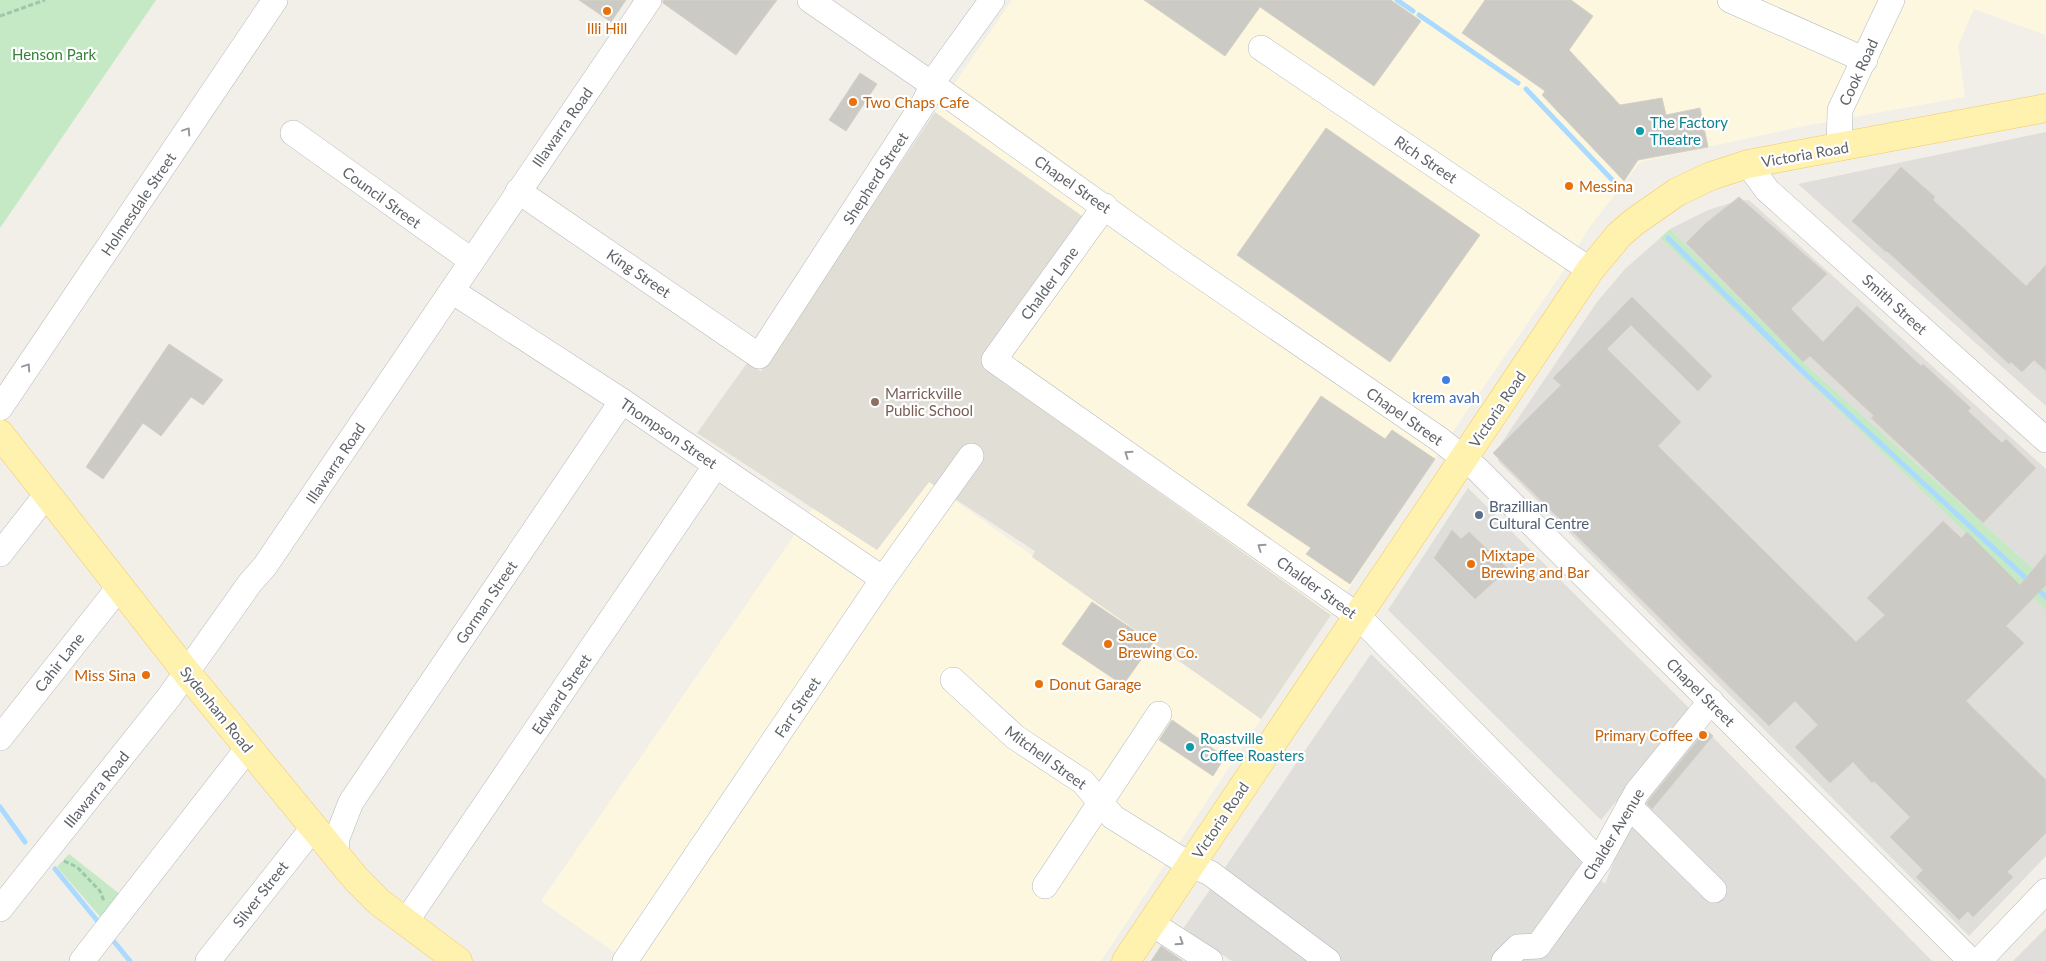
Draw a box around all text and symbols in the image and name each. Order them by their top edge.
marker: Illi Hill [601,5,613,17]
place label: Illi Hill [587,19,627,37]
street label: Cook Road [1835,36,1881,108]
park label: Henson Park [12,45,96,63]
street label: Illawarra Road [528,84,596,170]
place label: Two Chaps Cafe [863,93,970,111]
marker: Two Chaps Cafe [847,96,859,108]
place label: The Factory Theatre [1650,113,1728,148]
marker: The Factory Theatre [1634,125,1646,137]
one-way arrow [181,127,190,137]
street label: Shepherd Street [839,128,912,227]
street label: Rich Street [1391,131,1461,187]
street label: Victoria Road [1760,137,1850,171]
street label: Holmesdale Street [97,148,180,259]
street label: Chapel Street [1031,151,1115,217]
street label: Council Street [339,162,425,232]
place label: Messina [1579,177,1633,195]
marker: Messina [1563,180,1575,192]
street label: Chalder Lane [1016,243,1082,323]
street label: King Street [604,245,675,301]
street label: Smith Street [1859,270,1932,338]
one-way arrow [21,363,30,373]
street label: Victoria Road [1465,367,1529,451]
marker: krem avah [1440,374,1452,386]
street label: Chapel Street [1363,383,1447,449]
place label: Marrickville Public School [885,384,973,419]
place label: krem avah [1412,388,1480,406]
street label: Thompson Street [617,394,721,472]
marker: Marrickville Public School [869,396,881,408]
street label: Illawarra Road [302,419,368,507]
one-way arrow [1124,451,1133,460]
place label: Brazillian Cultural Centre [1489,497,1589,532]
marker: Brazillian Cultural Centre [1473,509,1485,521]
one-way arrow [1257,544,1267,553]
place label: Mixtape Brewing and Bar [1481,546,1590,581]
street label: Chalder Street [1274,552,1361,622]
street label: Gorman Street [452,557,521,647]
marker: Mixtape Brewing and Bar [1465,558,1477,570]
place label: Sauce Brewing Co. [1118,626,1198,661]
street label: Cahir Lane [30,629,88,695]
marker: Sauce Brewing Co. [1102,638,1114,650]
street label: Edward Street [528,650,595,737]
street label: Chapel Street [1663,654,1739,730]
street label: Sydenham Road [177,662,257,756]
place label: Miss Sina [74,666,136,684]
marker: Miss Sina [140,669,152,681]
street label: Farr Street [770,673,824,741]
place label: Donut Garage [1049,675,1142,693]
marker: Donut Garage [1033,678,1045,690]
street label: Mitchell Street [1002,721,1091,793]
place label: Primary Coffee [1595,726,1693,744]
place label: Roastville Coffee Roasters [1200,729,1304,764]
marker: Primary Coffee [1697,729,1709,741]
marker: Roastville Coffee Roasters [1184,741,1196,753]
street label: Illawarra Road [60,747,132,831]
street label: Victoria Road [1188,778,1252,862]
street label: Chalder Avenue [1579,785,1647,883]
street label: Silver Street [229,857,292,931]
one-way arrow [1175,936,1184,946]

